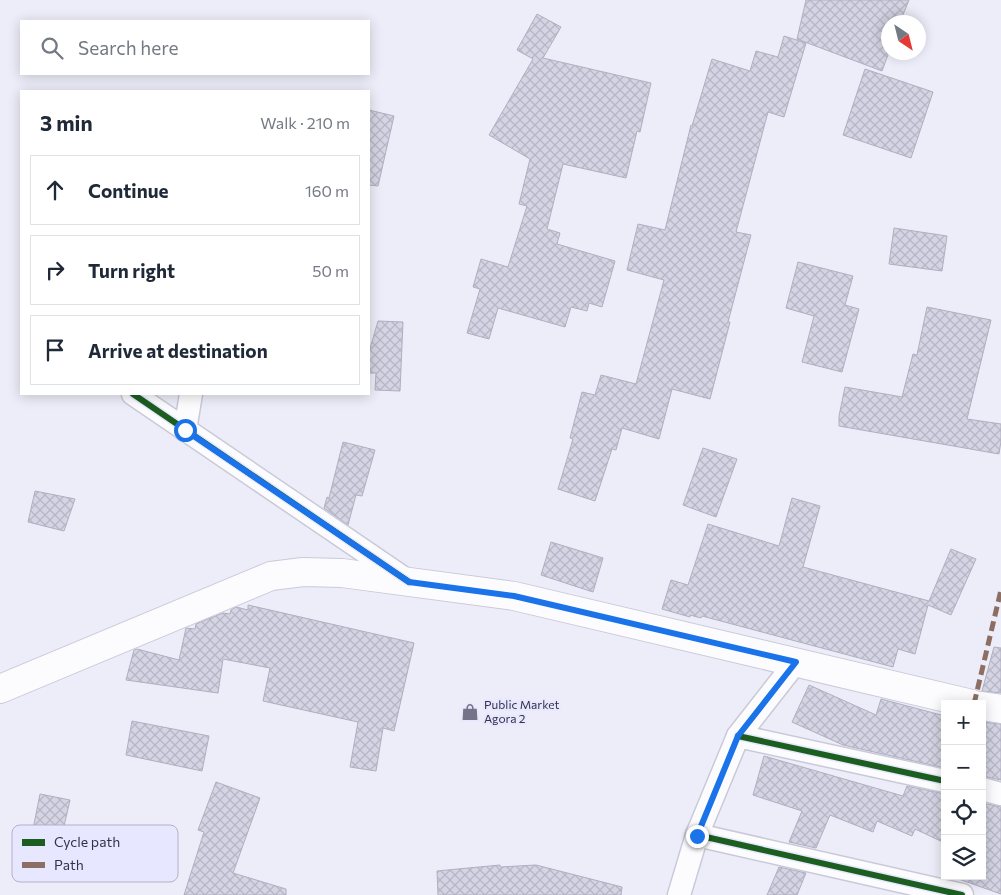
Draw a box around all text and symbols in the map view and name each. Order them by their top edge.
north arrow [881,15,926,60]
search box [20,20,370,75]
icon: search [38,34,66,62]
text: Search here [78,36,178,59]
text: 3 min [40,110,93,135]
text: Walk · 210 m [260,113,350,132]
icon: ahead [41,176,69,204]
text: Continue [88,179,168,202]
text: 160 m [305,181,349,200]
icon: right [41,256,69,284]
text: Turn right [88,259,175,282]
text: 50 m [312,261,349,280]
icon: arrive [41,336,69,364]
text: Arrive at destination [88,339,268,362]
route start [174,419,197,442]
place label: Public Market Agora 2 [484,697,560,725]
map controls [941,700,986,880]
button: + [941,700,986,745]
shop icon: Public Market Agora 2 [460,702,480,722]
button: − [941,745,986,790]
button: locate [941,790,986,835]
legend [12,825,178,882]
route end [686,825,709,848]
text: Cycle path [54,833,120,850]
button: layers [941,835,986,880]
text: Path [54,856,84,873]

